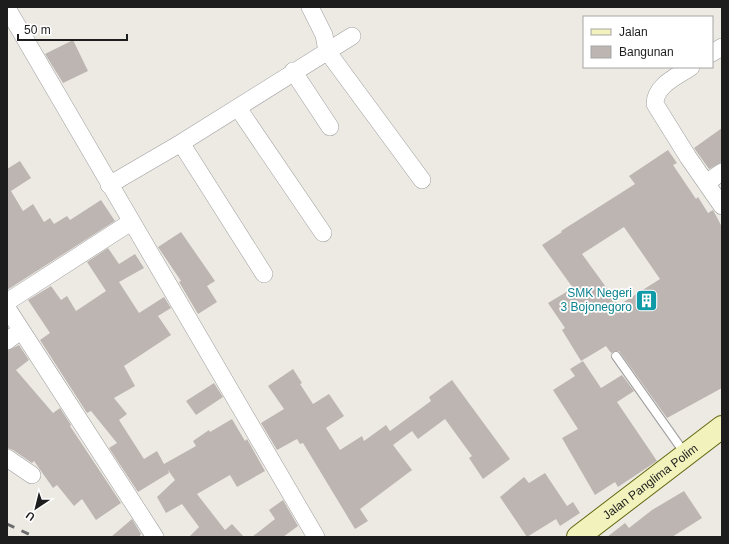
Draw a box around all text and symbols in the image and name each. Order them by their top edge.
scale bar [18,16,127,42]
legend [583,16,713,68]
text: 50 m [24,23,51,37]
text: Jalan [619,25,648,39]
text: Bangunan [619,45,674,59]
place label: SMK Negeri 3 Bojonegoro [561,286,632,314]
building icon: SMK Negeri 3 Bojonegoro [634,287,660,313]
street label: Jalan Panglima Polim [600,441,700,522]
north arrow [16,488,56,528]
text: U [24,509,37,523]

